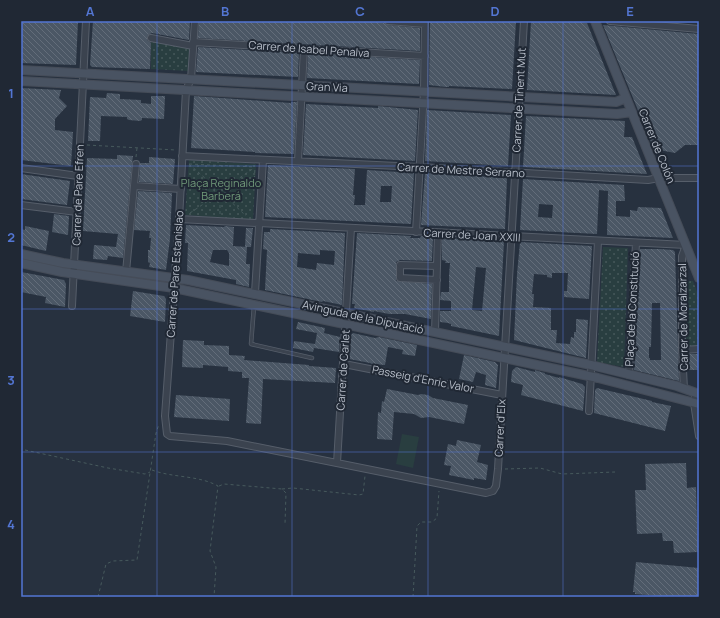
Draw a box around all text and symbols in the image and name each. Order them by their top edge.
text: A [86,2,95,20]
text: B [221,2,229,20]
text: C [355,2,365,20]
text: D [490,2,500,20]
text: E [626,2,634,20]
street label: Carrer de Isabel Penalva [248,37,370,60]
street label: Carrer de Tinent Mut [508,47,529,153]
street label: Gran Via [306,78,348,95]
text: 1 [8,84,14,102]
street label: Carrer de Colón [636,106,679,185]
street label: Carrer de Pare Efren [68,144,87,246]
street label: Carrer de Mestre Serrano [397,159,526,180]
park label: Plaça Reginaldo Barberá [181,175,262,203]
street label: Carrer de Pare Estanislao [163,210,186,338]
street label: Carrer de Joan XXIII [423,224,521,245]
text: 2 [7,228,15,246]
street label: Plaça de la Constitució [621,251,642,367]
street label: Carrer de Moralzarzal [674,263,691,371]
street label: Avinguda de la Diputació [301,296,426,337]
street label: Carrer de Carlet [332,329,353,411]
street label: Passeig d'Enric Valor [371,361,475,396]
text: 3 [7,371,15,389]
street label: Carrer d'Elx [490,398,509,457]
text: 4 [7,515,15,533]

